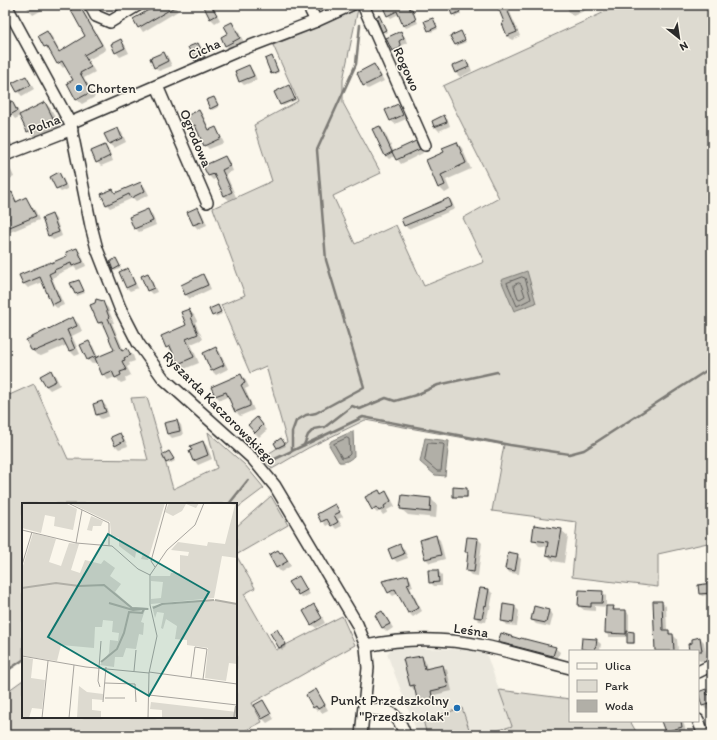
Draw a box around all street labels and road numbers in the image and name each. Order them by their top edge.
street label: Cicha [186,35,223,64]
street label: Rogowo [389,45,424,94]
street label: Ogrodowa [176,107,216,170]
street label: Polna [26,111,63,138]
street label: Ryszarda Kaczorowskiego [159,348,280,469]
street label: Leśna [453,620,489,641]

